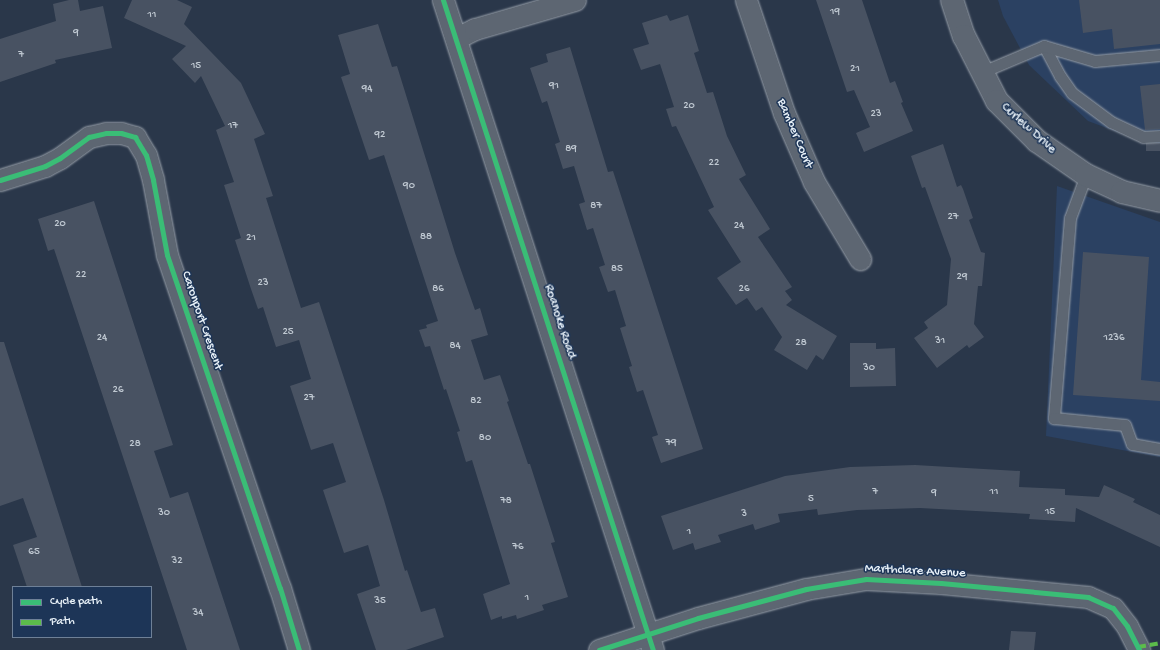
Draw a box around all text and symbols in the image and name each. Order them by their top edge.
house number: 19 [830,5,840,19]
house number: 11 [148,8,156,22]
house number: 9 [73,26,79,40]
house number: 7 [18,48,24,62]
house number: 15 [191,59,201,73]
house number: 21 [850,62,860,76]
house number: 91 [549,79,559,93]
house number: 94 [362,82,372,96]
street label: Bamber Court [772,97,816,171]
house number: 20 [683,99,695,113]
street label: Curlew Drive [997,100,1059,158]
house number: 23 [870,107,882,121]
house number: 17 [228,119,238,133]
house number: 92 [375,128,385,142]
house number: 89 [565,142,577,156]
house number: 22 [709,156,719,170]
house number: 90 [403,179,415,193]
house number: 87 [590,199,602,213]
house number: 27 [947,210,959,224]
house number: 20 [54,217,66,231]
house number: 24 [734,219,744,233]
house number: 88 [420,230,432,244]
house number: 21 [246,231,256,245]
house number: 85 [611,262,623,276]
house number: 22 [76,268,86,282]
street label: Caronport Crescent [177,269,225,373]
house number: 29 [957,270,967,284]
house number: 23 [257,276,269,290]
house number: 86 [432,282,444,296]
house number: 26 [739,282,749,296]
street label: Roanoke Road [540,283,578,361]
house number: 25 [282,325,294,339]
house number: 24 [97,331,107,345]
house number: 1236 [1103,331,1125,345]
house number: 31 [935,334,945,348]
house number: 28 [795,336,807,350]
house number: 84 [449,339,461,353]
house number: 30 [863,361,875,375]
house number: 26 [113,383,123,397]
house number: 27 [303,391,315,405]
house number: 82 [470,394,482,408]
house number: 80 [479,431,491,445]
house number: 79 [665,436,677,450]
house number: 28 [129,437,141,451]
house number: 7 [872,485,878,499]
house number: 11 [990,485,998,499]
house number: 9 [931,486,937,500]
house number: 5 [808,492,814,506]
house number: 78 [500,494,512,508]
house number: 15 [1045,505,1055,519]
house number: 30 [158,506,170,520]
house number: 3 [741,507,747,521]
house number: 1 [687,525,691,539]
house number: 76 [512,540,524,554]
house number: 65 [28,545,40,559]
house number: 32 [171,554,183,568]
street label: Marthclare Avenue [864,562,966,582]
legend [12,586,152,638]
house number: 1 [525,591,529,605]
house number: 35 [374,594,386,608]
text: Cycle path [50,595,102,609]
house number: 34 [193,606,203,620]
text: Path [50,615,75,629]

